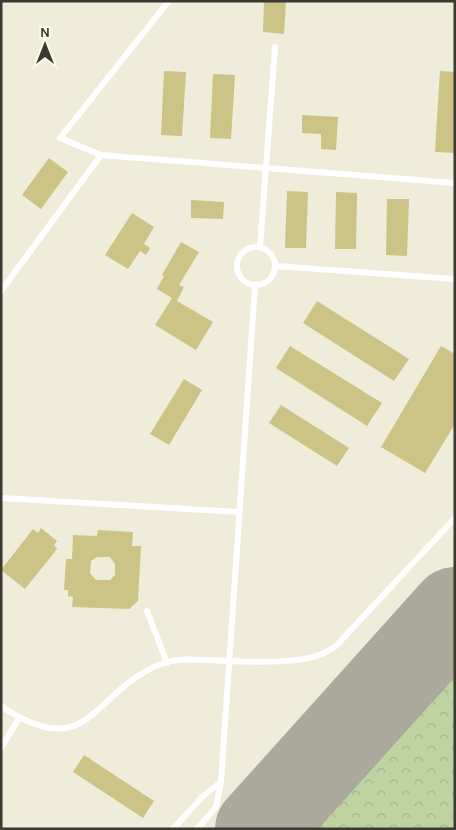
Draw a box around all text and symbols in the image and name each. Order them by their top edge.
north arrow [20,20,70,70]
text: N [40,24,50,41]

